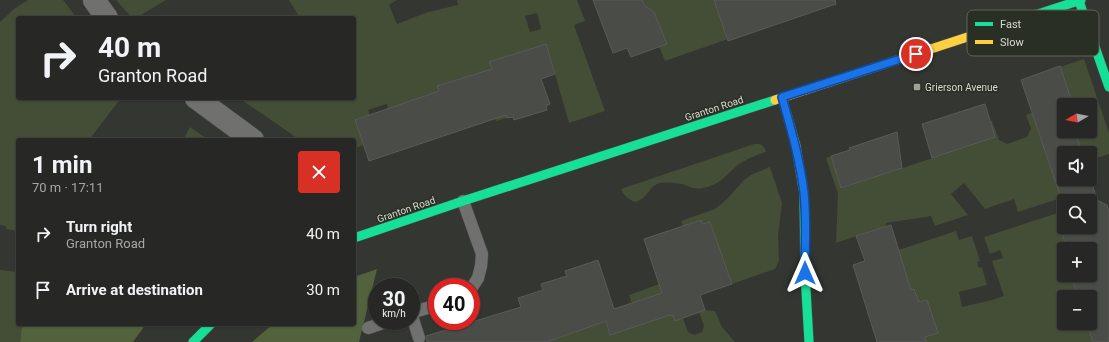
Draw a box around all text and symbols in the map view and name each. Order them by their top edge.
legend [967,10,1099,56]
text: Fast [1000,18,1022,31]
text: 40 m [98,31,161,64]
icon: right [32,32,84,84]
text: Slow [1000,36,1024,49]
pin [899,37,933,71]
icon: arrive [905,43,927,65]
text: Granton Road [98,65,207,86]
marker: Grierson Avenue [912,82,922,92]
place label: Grierson Avenue [925,82,998,93]
street label: Granton Road [684,94,745,123]
north arrow [1057,98,1097,138]
map controls [1057,98,1097,330]
button: sound [1057,146,1097,186]
text: 1 min [32,151,92,179]
button: close [298,151,340,193]
text: 70 m · 17:11 [32,180,103,195]
street label: Granton Road [376,194,437,225]
button: search [1057,194,1097,234]
text: Turn right [66,218,132,236]
icon: right [32,223,54,245]
text: 40 m [306,225,340,243]
text: Granton Road [66,236,145,251]
button: + [1057,242,1097,282]
position arrow [784,252,826,294]
speed limit sign: 40 [428,278,480,330]
icon: arrive [32,279,54,301]
text: Arrive at destination [66,281,203,299]
text: 30 m [306,281,340,299]
text: 30 [383,287,405,311]
button: − [1057,290,1097,330]
text: km/h [382,308,406,319]

